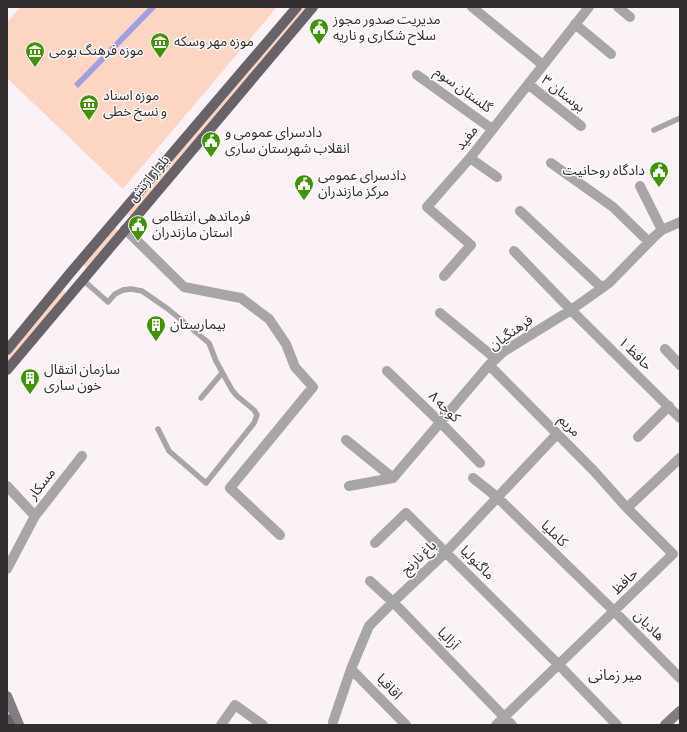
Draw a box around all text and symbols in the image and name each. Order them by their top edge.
place label: مدیریت صدور مجوز سلاح شکاری و ناریه [332,13,441,46]
public building icon: مدیریت صدور مجوز سلاح شکاری و ناریه [308,17,330,45]
museum icon: موزه مهر وسکه [149,31,171,59]
place label: موزه مهر وسکه [174,35,254,50]
museum icon: موزه فرهنگ بومی [24,40,46,68]
place label: موزه فرهنگ بومی [49,43,144,59]
street label: گلستان سوم [430,64,495,118]
street label: بوستان ۳ [538,73,587,116]
place label: موزه اسناد و نسخ خطی [103,89,167,122]
museum icon: موزه اسناد و نسخ خطی [78,93,100,121]
street label: مفید [453,123,481,153]
place label: دادسرای عمومی و انقلاب شهرستان ساری [225,126,350,157]
public building icon: دادسرای عمومی و انقلاب شهرستان ساری [200,130,222,158]
street label: بلوار ارتش [126,153,173,205]
public building icon: دادگاه روحانیت [648,160,670,188]
place label: دادگاه روحانیت [562,163,645,179]
place label: دادسرای عمومی مرکز مازندران [318,169,407,200]
public building icon: دادسرای عمومی مرکز مازندران [293,173,315,201]
place label: فرماندهی انتظامی استان مازندران [152,210,251,241]
public building icon: فرماندهی انتظامی استان مازندران [127,214,149,242]
street label: فرهنگیان [486,312,536,354]
building icon: بیمارستان [145,314,167,342]
place label: بیمارستان [170,318,226,333]
street label: حافظ ۱ [616,335,654,373]
place label: سازمان انتقال خون ساری [44,363,120,394]
building icon: سازمان انتقال خون ساری [19,367,41,395]
street label: کوچه ۸ [424,389,463,427]
street label: مریم [553,412,583,442]
street label: مسکار [25,466,59,504]
street label: کاملیا [538,518,570,550]
street label: باغ نارنج [399,538,441,580]
street label: ماگنولیا [457,543,497,583]
street label: حافظ [609,566,641,598]
street label: هادیان [630,608,667,645]
street label: آزالیا [434,625,463,654]
district label: میر زمانی [588,668,642,684]
street label: اقاقیا [374,672,404,702]

